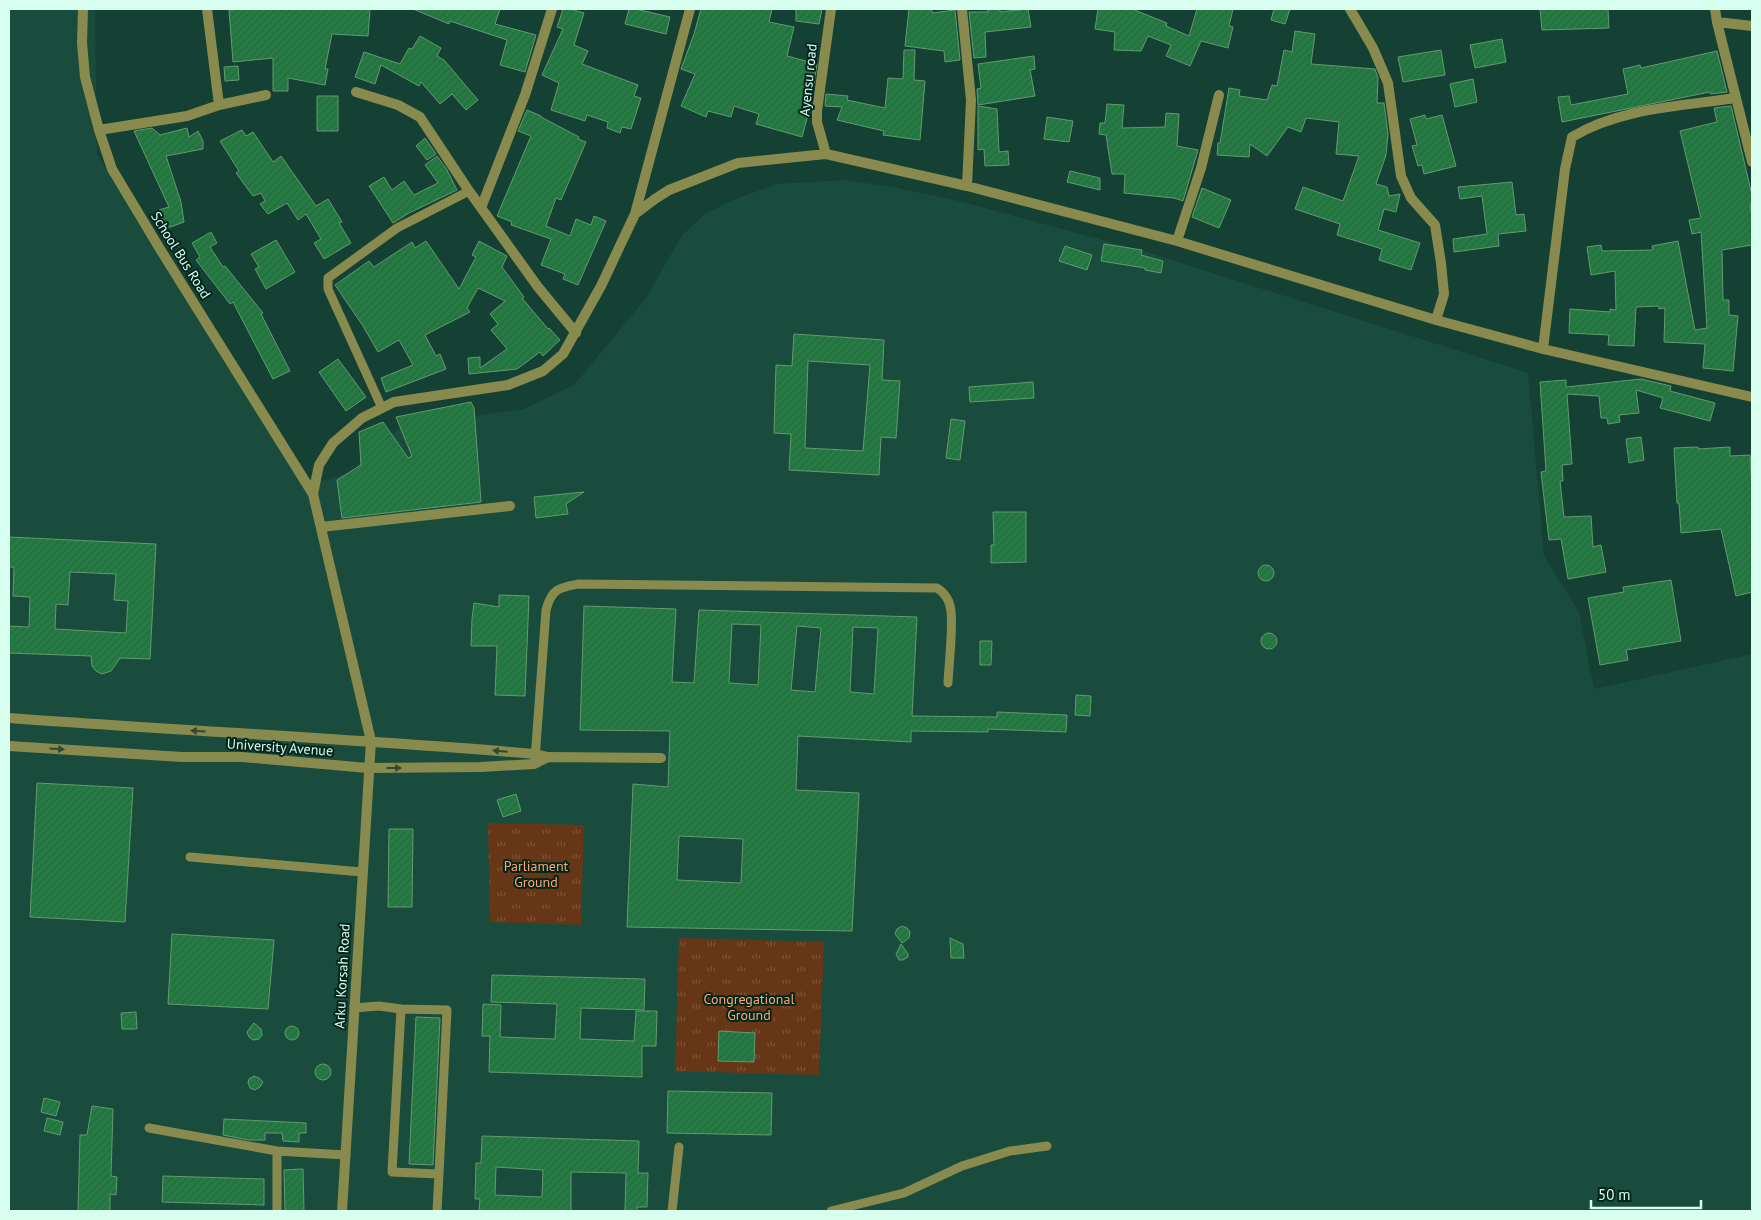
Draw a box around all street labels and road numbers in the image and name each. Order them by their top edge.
street label: Ayensu road [795,43,821,117]
street label: School Bus Road [147,208,215,302]
street label: University Avenue [226,734,334,760]
street label: Arku Korsah Road [330,923,354,1029]

